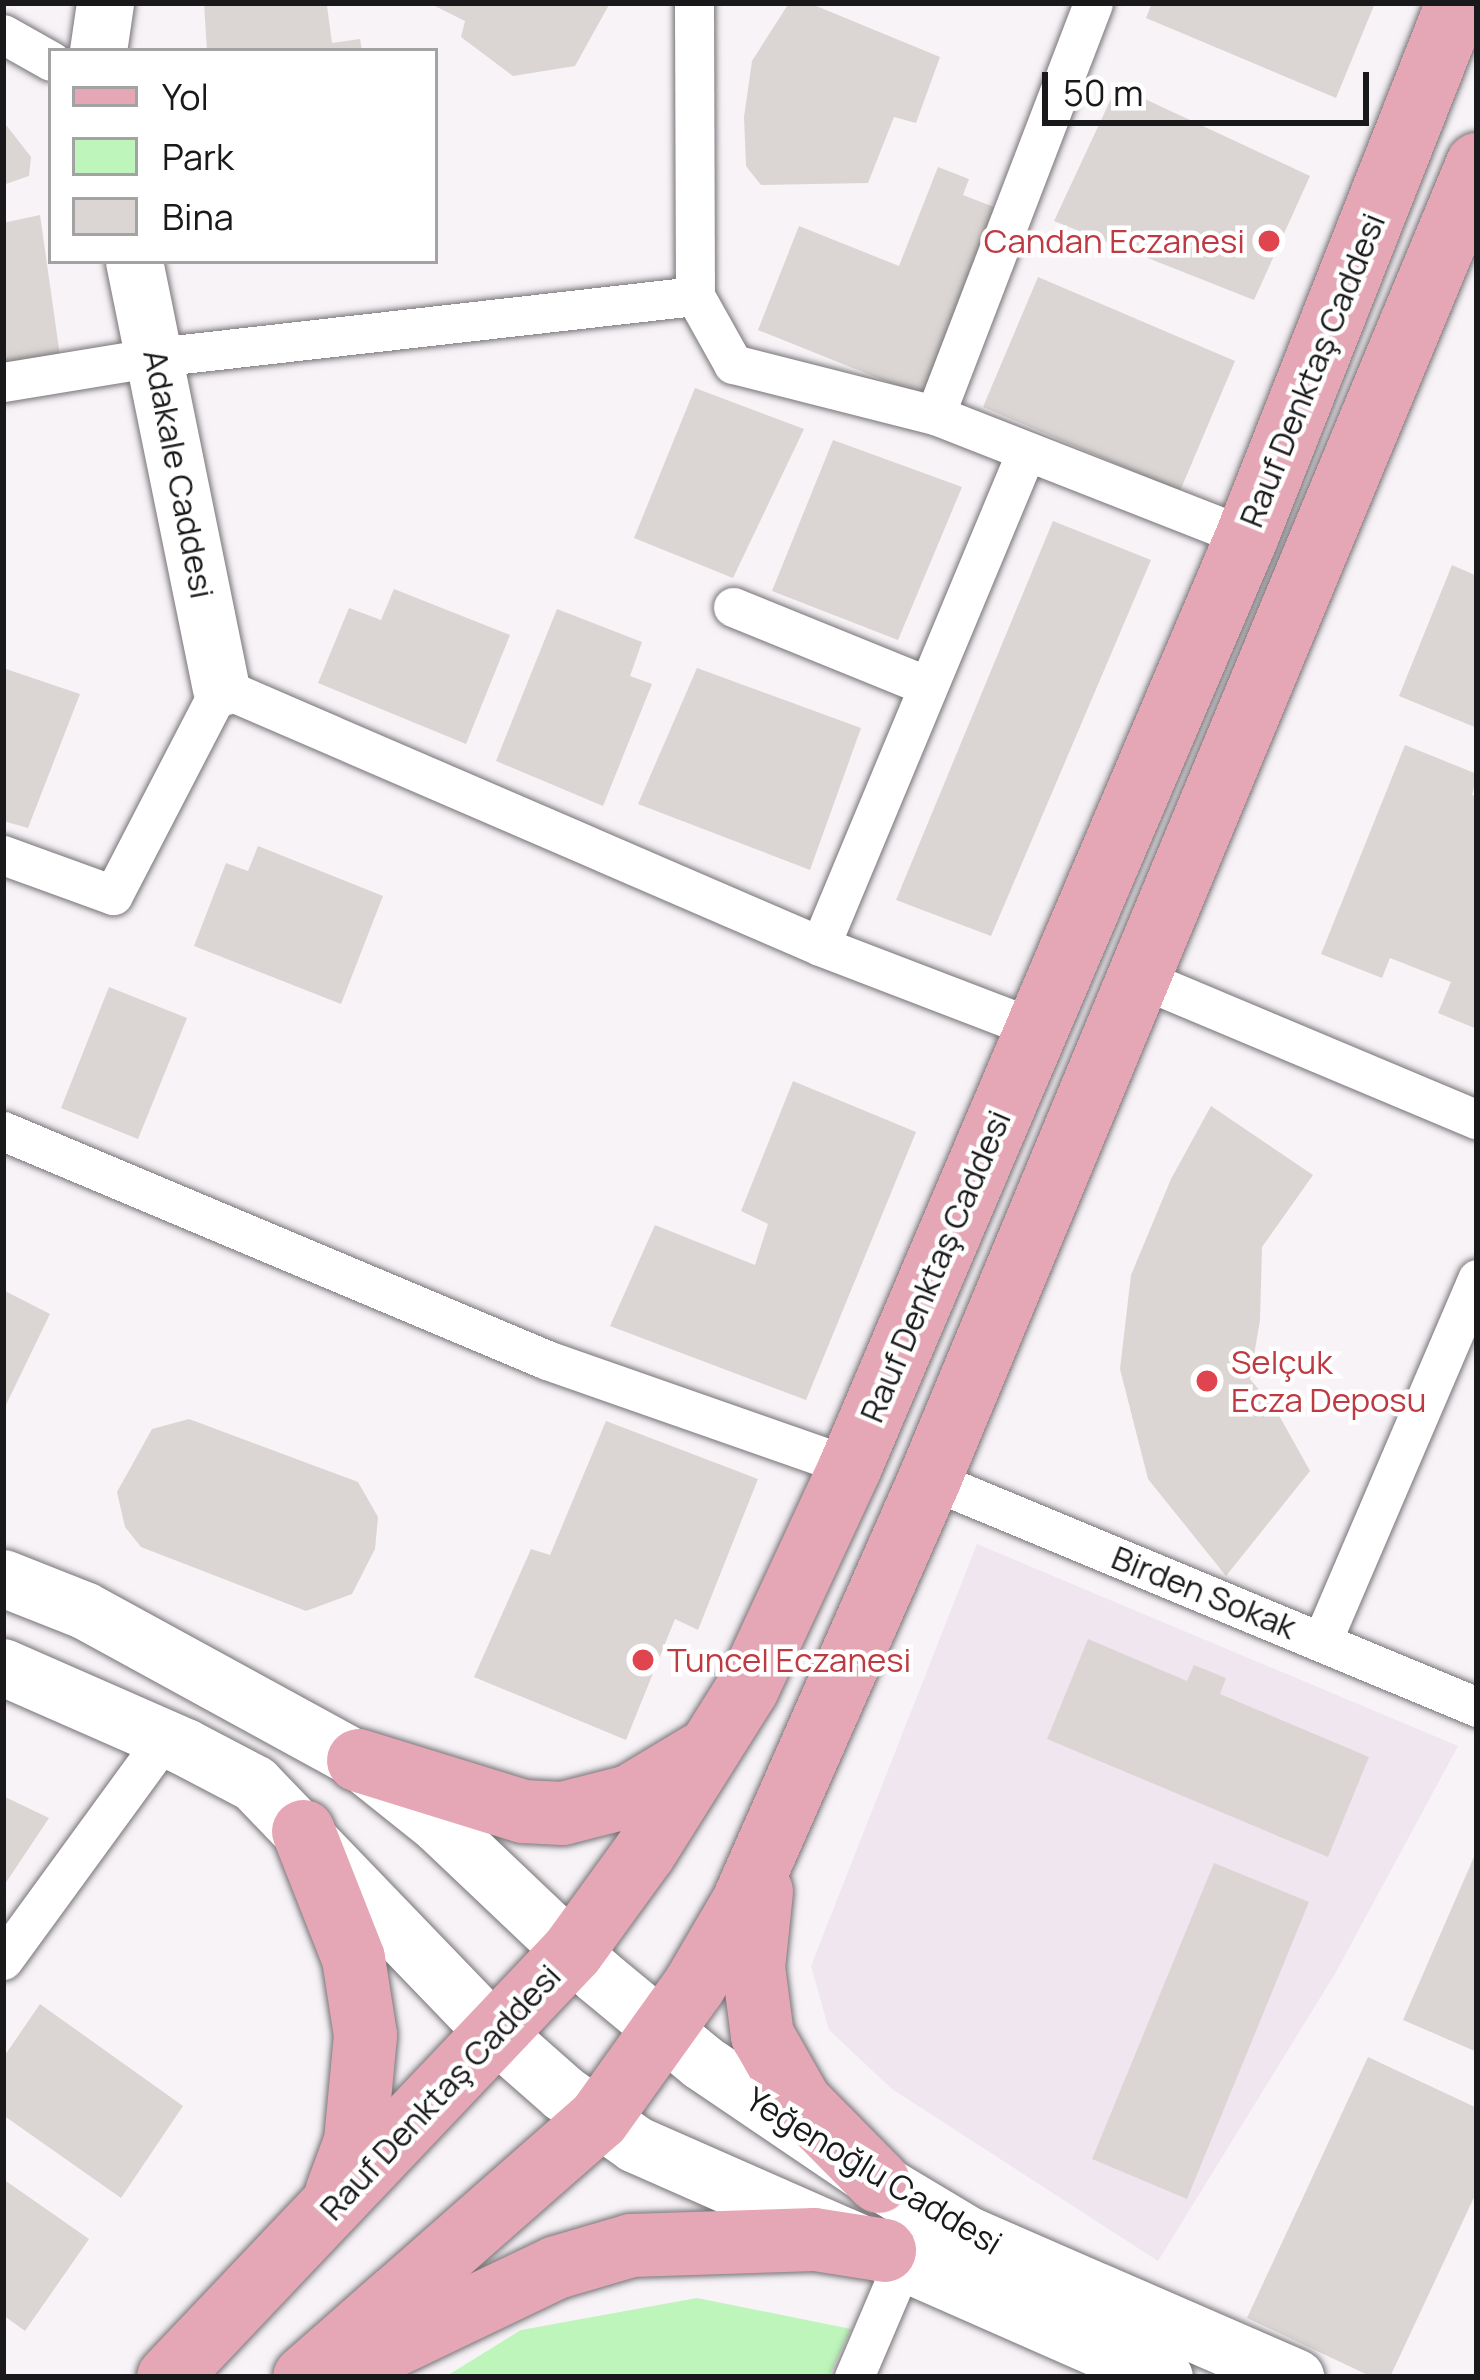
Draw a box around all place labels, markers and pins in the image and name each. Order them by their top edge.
place label: Candan Eczanesi [984,221,1245,261]
marker: Candan Eczanesi [1256,228,1282,254]
place label: Selçuk Ecza Deposu [1231,1342,1426,1420]
marker: Selçuk Ecza Deposu [1194,1368,1220,1394]
place label: Tuncel Eczanesi [667,1640,911,1680]
marker: Tuncel Eczanesi [630,1647,656,1673]

